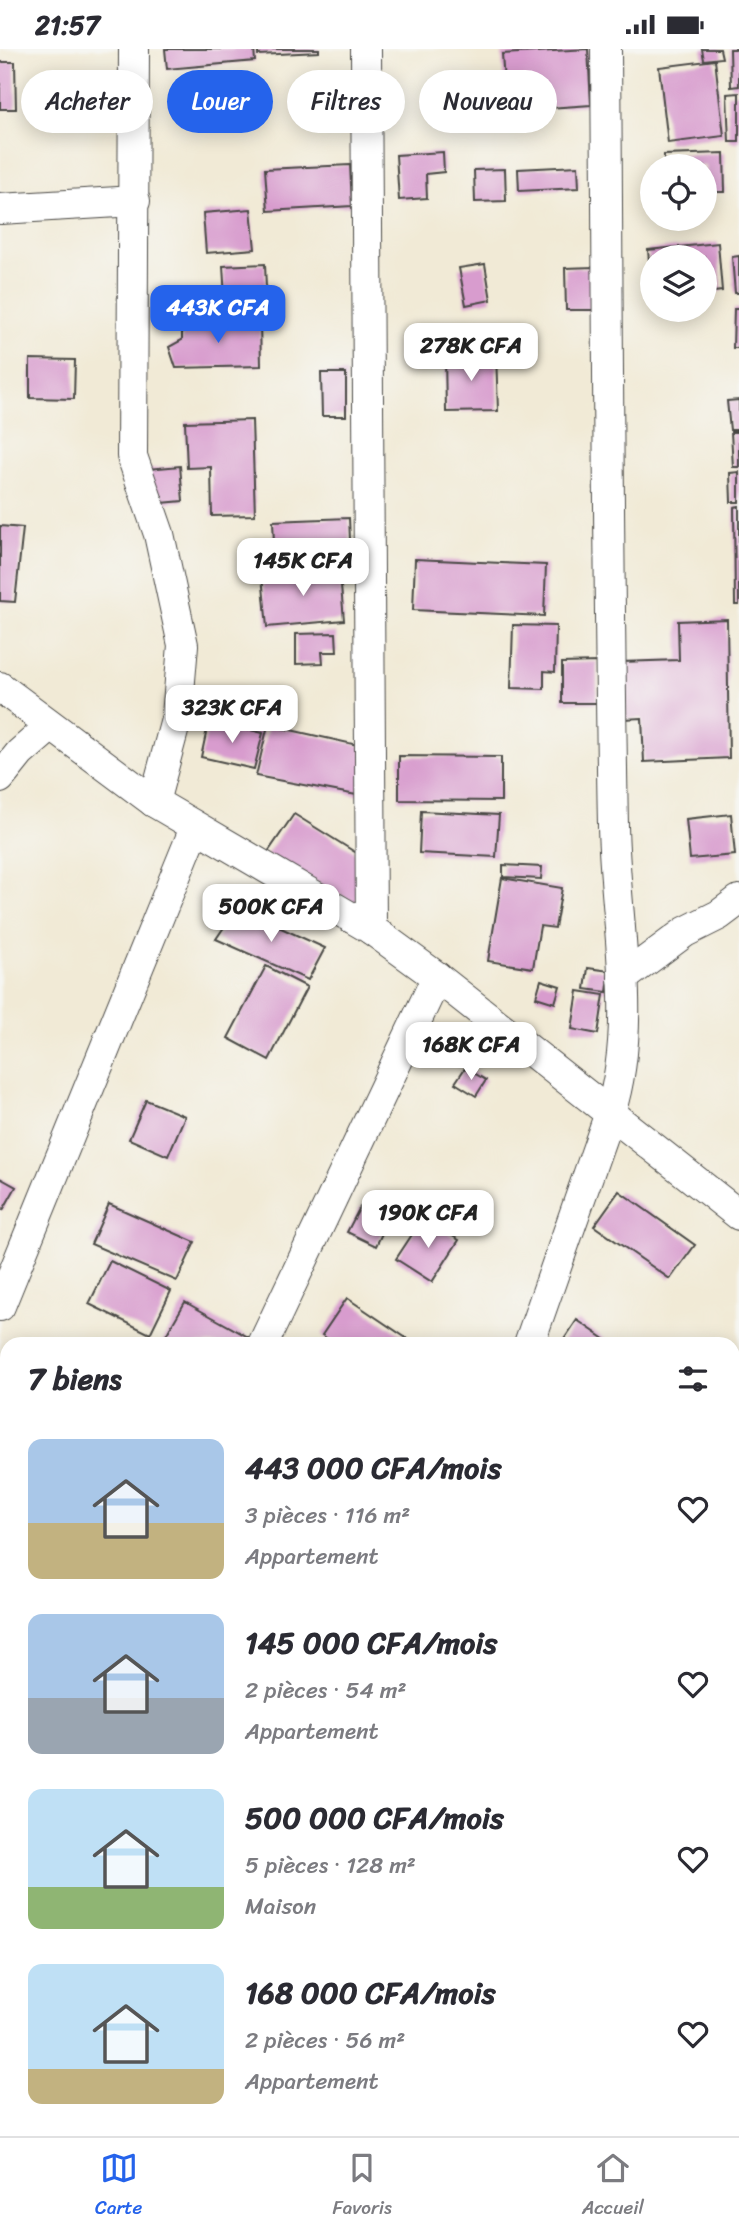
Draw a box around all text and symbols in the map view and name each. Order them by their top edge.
text: 21:57 [35,2,100,48]
chip: Acheter [21,70,153,133]
chip: Louer [167,70,273,133]
chip: Filtres [287,70,405,133]
chip: Nouveau [419,70,557,133]
map controls [640,154,717,322]
button: locate [640,154,717,231]
button: layers [640,245,717,322]
pin: 443K CFA [146,285,290,345]
text: 443K CFA [166,287,270,328]
pin: 278K CFA [399,323,543,383]
text: 278K CFA [420,325,522,366]
pin: 145K CFA [231,539,375,598]
text: 145K CFA [253,540,353,581]
pin: 323K CFA [160,685,304,745]
text: 323K CFA [182,687,282,728]
pin: 500K CFA [199,885,343,944]
text: 500K CFA [218,886,324,927]
pin: 168K CFA [399,1023,543,1082]
text: 168K CFA [422,1024,520,1065]
pin: 190K CFA [356,1191,500,1250]
text: 190K CFA [378,1192,478,1233]
text: 7 biens [28,1352,122,1406]
icon: filters [674,1360,712,1398]
text: 443 000 CFA/mois [245,1441,501,1495]
icon: home [84,1467,168,1551]
icon: heart [674,1490,712,1528]
text: 3 pièces · 116 m² [245,1495,410,1536]
text: Appartement [245,1536,379,1577]
text: 145 000 CFA/mois [245,1616,497,1670]
icon: home [84,1642,168,1726]
icon: heart [674,1665,712,1703]
text: 2 pièces · 54 m² [245,1670,407,1711]
text: Appartement [245,1711,379,1752]
text: 500 000 CFA/mois [245,1791,504,1845]
icon: home [84,1817,168,1901]
icon: heart [674,1840,712,1878]
text: 5 pièces · 128 m² [245,1845,416,1886]
text: Maison [245,1886,316,1927]
text: 168 000 CFA/mois [245,1966,495,2020]
icon: home [84,1992,168,2076]
icon: heart [674,2015,712,2053]
text: 2 pièces · 56 m² [245,2020,405,2061]
text: Appartement [245,2061,379,2102]
tab: Carte [95,2149,142,2224]
tab: Favoris [333,2149,392,2224]
tab: Accueil [582,2149,644,2224]

